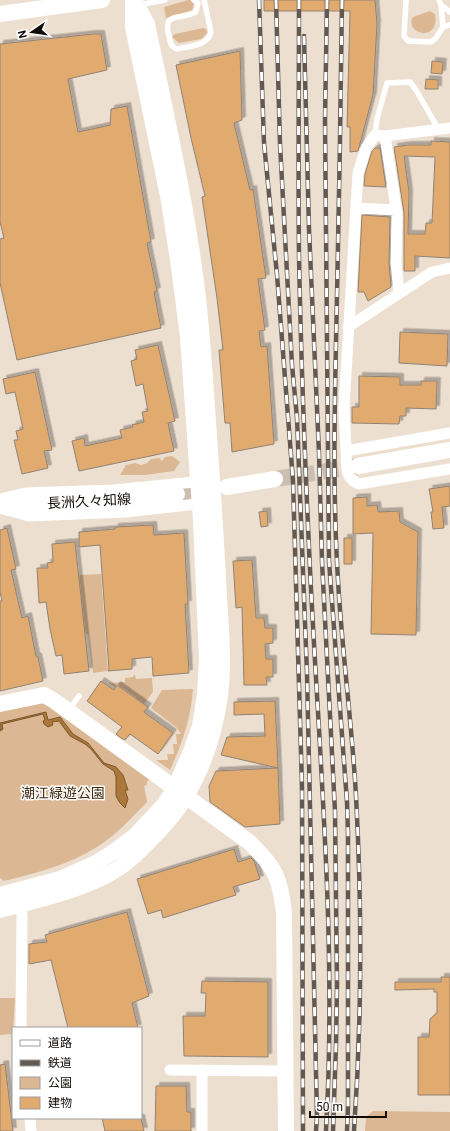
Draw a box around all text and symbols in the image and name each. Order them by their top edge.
north arrow [12,12,52,52]
text: N [15,29,30,39]
street label: 長洲久々知線 [47,491,131,511]
park label: 潮江緑遊公園 [21,785,105,801]
legend [12,1027,142,1119]
text: 道路 [48,1036,72,1050]
text: 鉄道 [48,1056,72,1070]
text: 公園 [48,1076,72,1090]
scale bar [310,1093,386,1119]
text: 建物 [48,1096,72,1110]
text: 50 m [316,1100,343,1114]

